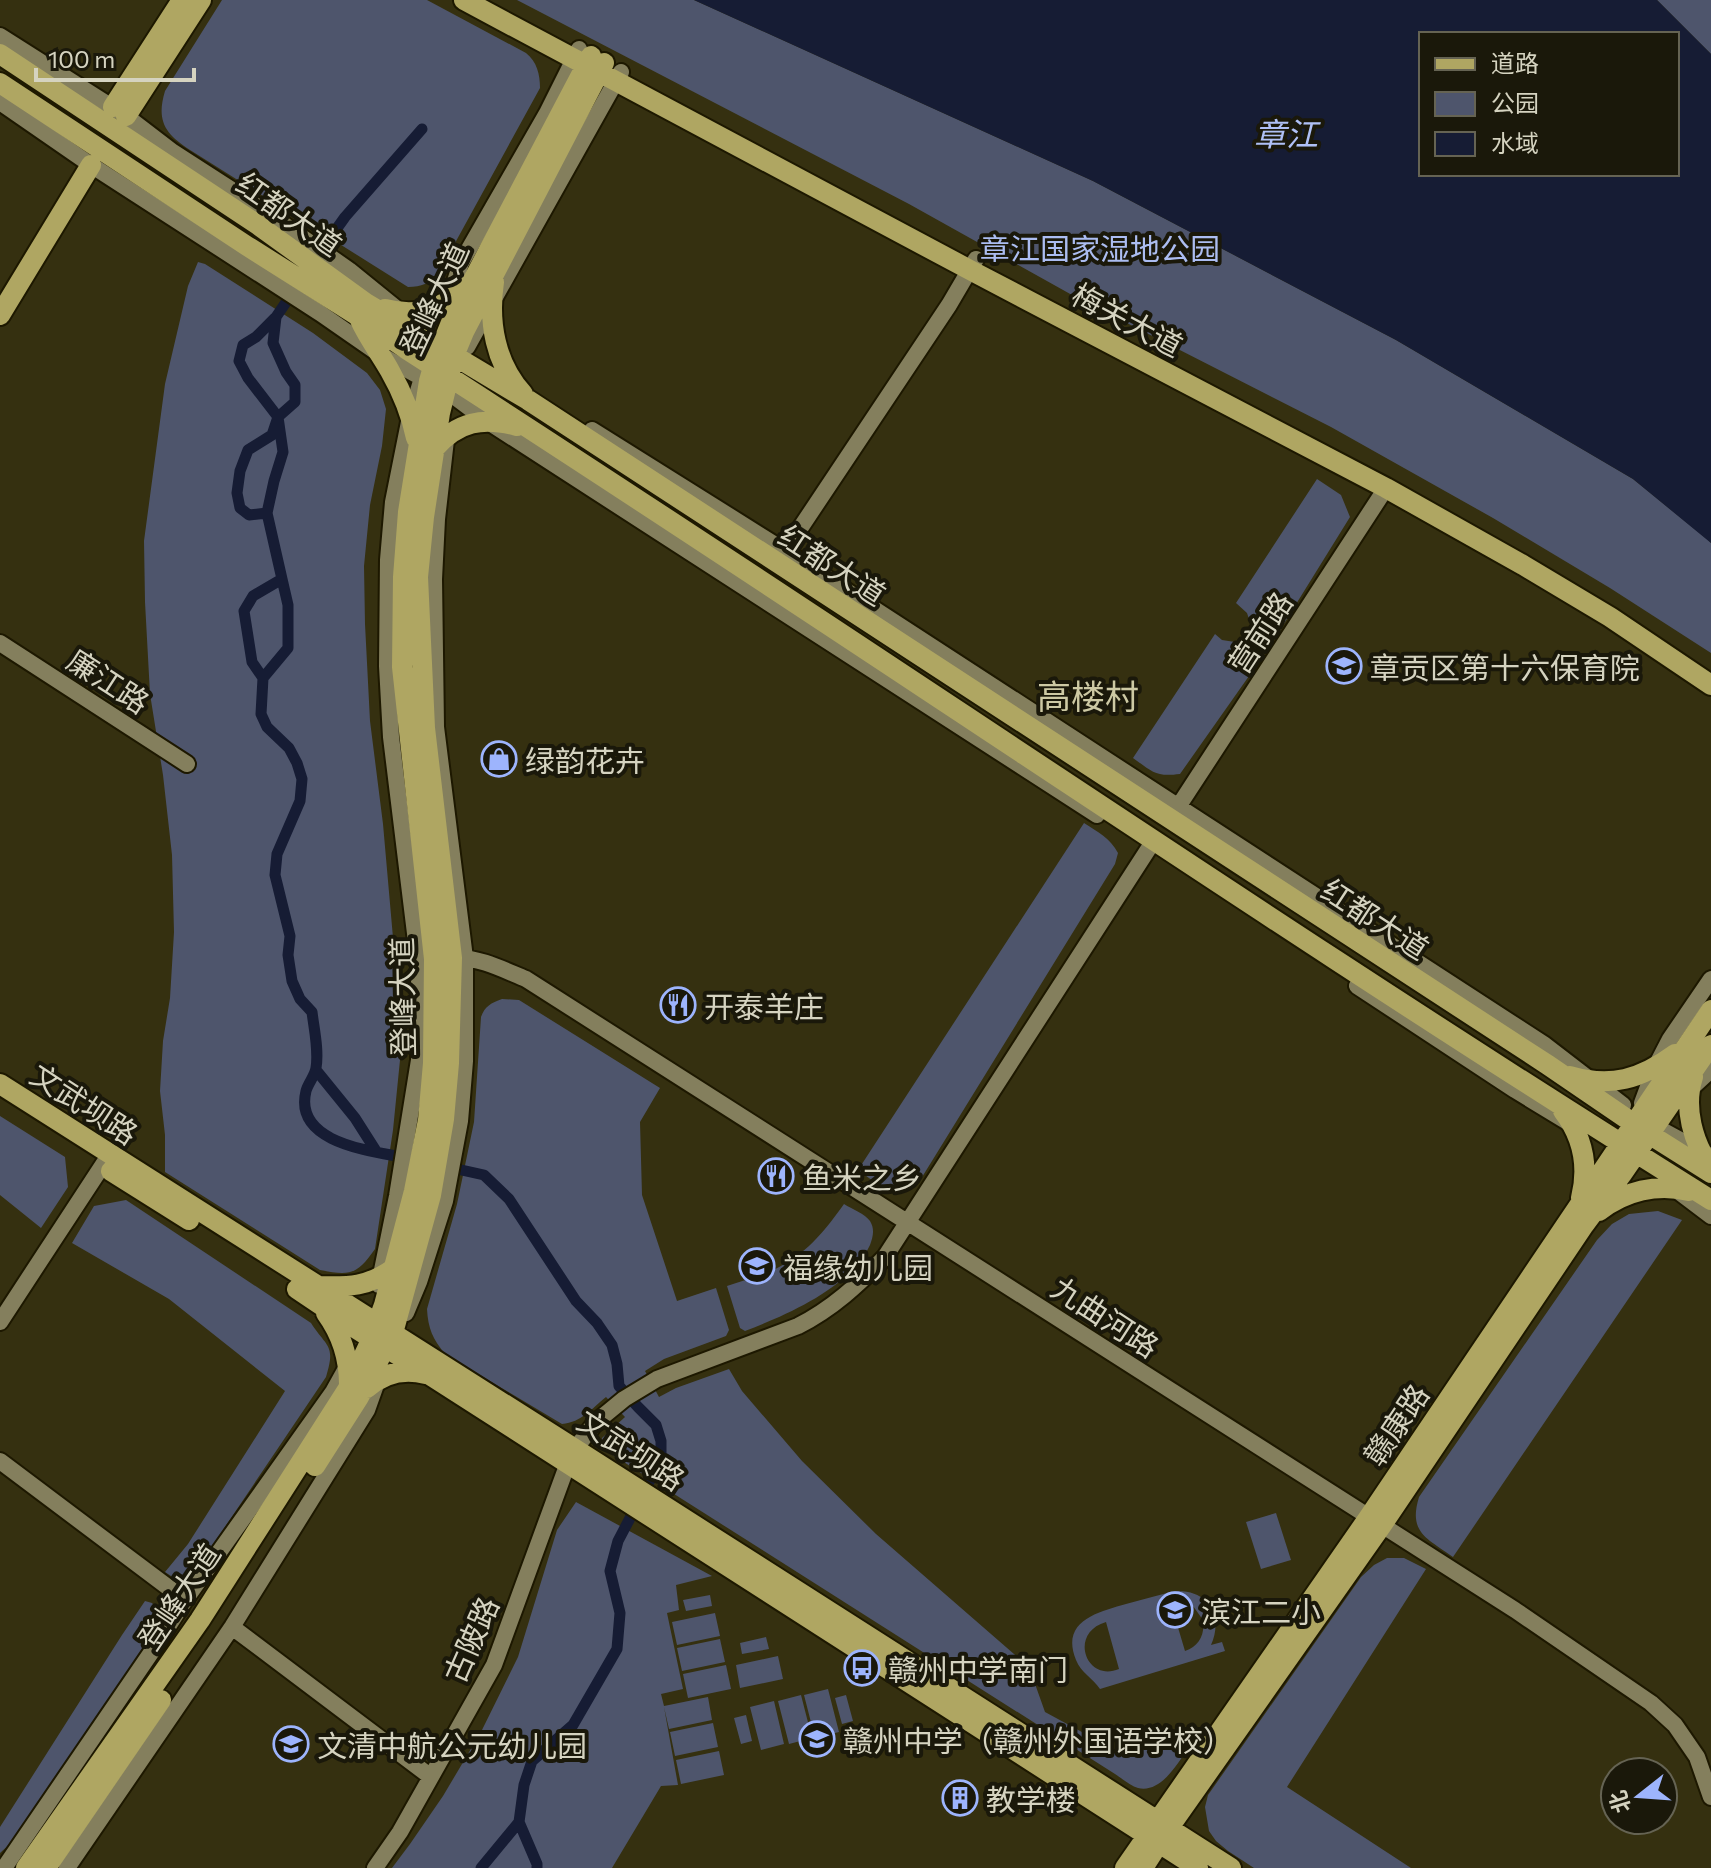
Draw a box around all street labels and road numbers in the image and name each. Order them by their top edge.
street label: 红都大道 [230,163,350,263]
street label: 登峰大道 [391,236,475,360]
street label: 梅关大道 [1066,274,1190,364]
street label: 红都大道 [773,516,893,612]
street label: 营前路 [1219,584,1299,680]
street label: 廉江路 [61,640,157,720]
street label: 红都大道 [1316,870,1436,966]
street label: 登峰大道 [381,937,421,1057]
street label: 文武坝路 [25,1055,145,1151]
street label: 九曲河路 [1046,1268,1166,1364]
street label: 赣康路 [1354,1376,1436,1472]
street label: 文武坝路 [572,1401,692,1497]
street label: 登峰大道 [129,1536,227,1656]
street label: 古陂路 [435,1590,505,1688]

